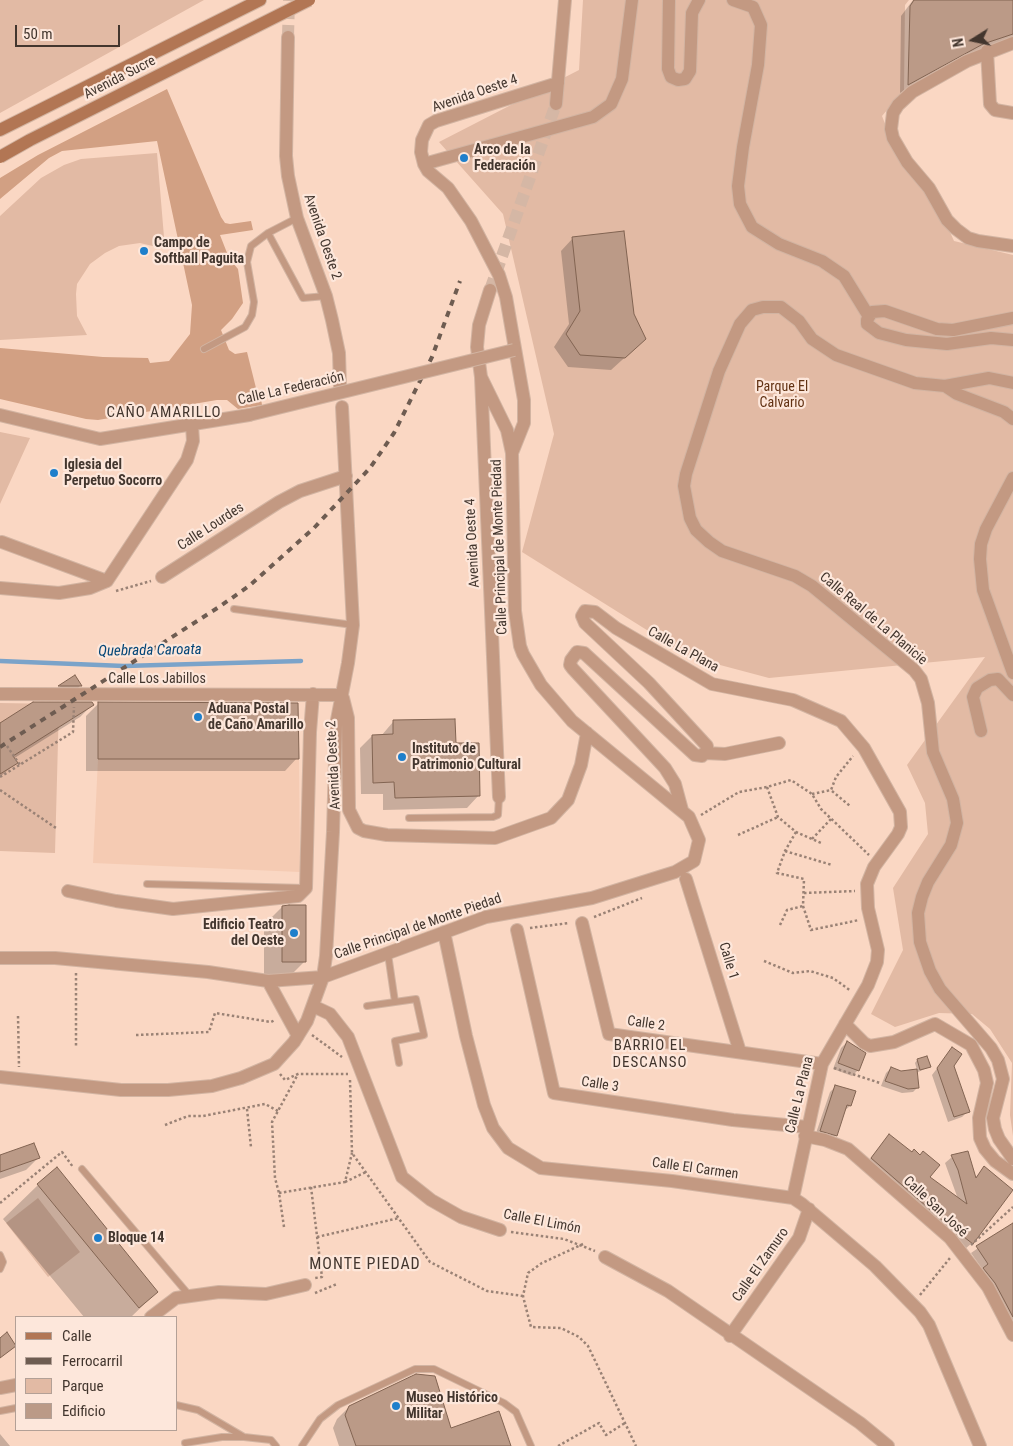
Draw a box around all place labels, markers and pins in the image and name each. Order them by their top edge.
place label: Arco de la Federación [474,142,536,174]
marker: Arco de la Federación [458,152,470,164]
place label: Campo de Softball Paguita [154,235,244,268]
marker: Campo de Softball Paguita [138,245,150,257]
place label: Iglesia del Perpetuo Socorro [64,457,162,490]
marker: Iglesia del Perpetuo Socorro [48,467,60,479]
place label: Aduana Postal de Caño Amarillo [208,701,304,734]
marker: Aduana Postal de Caño Amarillo [192,711,204,723]
place label: Instituto de Patrimonio Cultural [412,741,521,774]
marker: Instituto de Patrimonio Cultural [396,751,408,763]
place label: Edificio Teatro del Oeste [203,917,284,950]
marker: Edificio Teatro del Oeste [288,927,300,939]
place label: Bloque 14 [108,1230,164,1246]
marker: Bloque 14 [92,1232,104,1244]
place label: Museo Histórico Militar [406,1390,498,1422]
marker: Museo Histórico Militar [390,1400,402,1412]

